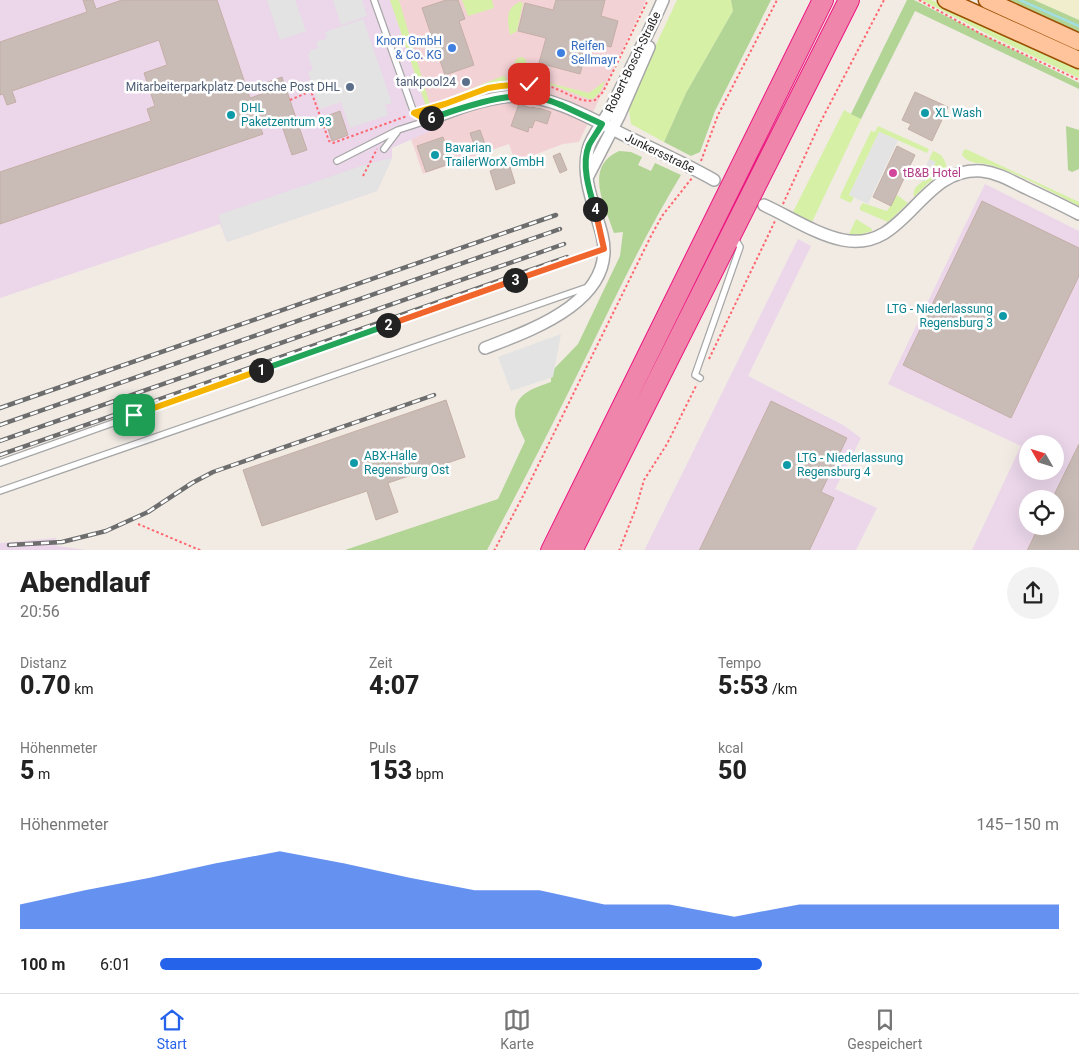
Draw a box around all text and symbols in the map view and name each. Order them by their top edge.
street label: Robert-Bosch-Straße [602,9,664,115]
place label: Knorr GmbH & Co. KG [376,34,442,62]
place label: Reifen Sellmayr [571,39,617,67]
marker: Knorr GmbH & Co. KG [446,42,458,54]
marker: Reifen Sellmayr [555,47,567,59]
pin [508,63,550,105]
icon: check [515,70,543,98]
place label: tankpool24 [396,75,456,89]
marker: tankpool24 [460,76,472,88]
place label: Mitarbeiterparkplatz Deutsche Post DHL [126,80,341,94]
marker: Mitarbeiterparkplatz Deutsche Post DHL [344,81,356,93]
place label: DHL Paketzentrum 93 [241,101,332,129]
pin: 6 [418,106,444,130]
place label: XL Wash [935,106,982,120]
marker: XL Wash [919,107,931,119]
marker: DHL Paketzentrum 93 [225,109,237,121]
text: 6 [427,110,436,126]
street label: Junkersstraße [623,130,697,176]
place label: Bavarian TrailerWorX GmbH [445,141,544,169]
marker: Bavarian TrailerWorX GmbH [429,149,441,161]
place label: tB&B Hotel [903,166,961,180]
marker: tB&B Hotel [887,167,899,179]
pin: 4 [582,196,608,222]
text: 4 [591,201,600,217]
pin: 3 [502,268,528,292]
text: 3 [511,272,520,288]
place label: LTG - Niederlassung Regensburg 3 [887,302,993,330]
marker: LTG - Niederlassung Regensburg 3 [997,310,1009,322]
pin: 2 [376,312,400,338]
text: 2 [384,317,393,333]
pin: 1 [248,358,274,382]
text: 1 [257,362,266,378]
pin [113,394,155,436]
icon: arrive [120,401,148,429]
north arrow [1019,435,1064,480]
map controls [1019,435,1064,535]
place label: ABX-Halle Regensburg Ost [364,449,449,477]
place label: LTG - Niederlassung Regensburg 4 [797,451,903,479]
marker: ABX-Halle Regensburg Ost [348,457,360,469]
marker: LTG - Niederlassung Regensburg 4 [781,459,793,471]
button: locate [1019,490,1064,535]
text: Abendlauf [20,566,150,599]
button: share [1007,567,1059,619]
text: 20:56 [20,602,60,621]
text: Distanz [20,655,67,671]
text: Zeit [369,655,393,671]
text: Tempo [718,655,761,671]
text: 0.70 [20,671,71,700]
text: 4:07 [369,671,420,700]
text: 5:53 [718,671,769,700]
text: km [71,681,94,697]
text: /km [769,681,797,697]
text: Höhenmeter [20,740,97,756]
text: Puls [369,740,396,756]
text: kcal [718,740,743,756]
text: 5 [20,756,34,785]
text: 153 [369,756,412,785]
text: 50 [718,756,747,785]
text: m [34,766,50,782]
text: bpm [412,766,444,782]
text: Höhenmeter [20,815,108,834]
text: 145–150 m [977,815,1059,834]
text: 100 m [20,955,65,974]
text: 6:01 [100,955,131,974]
tab: Start [157,1006,187,1052]
tab: Karte [500,1006,534,1052]
tab: Gespeichert [847,1006,922,1052]

